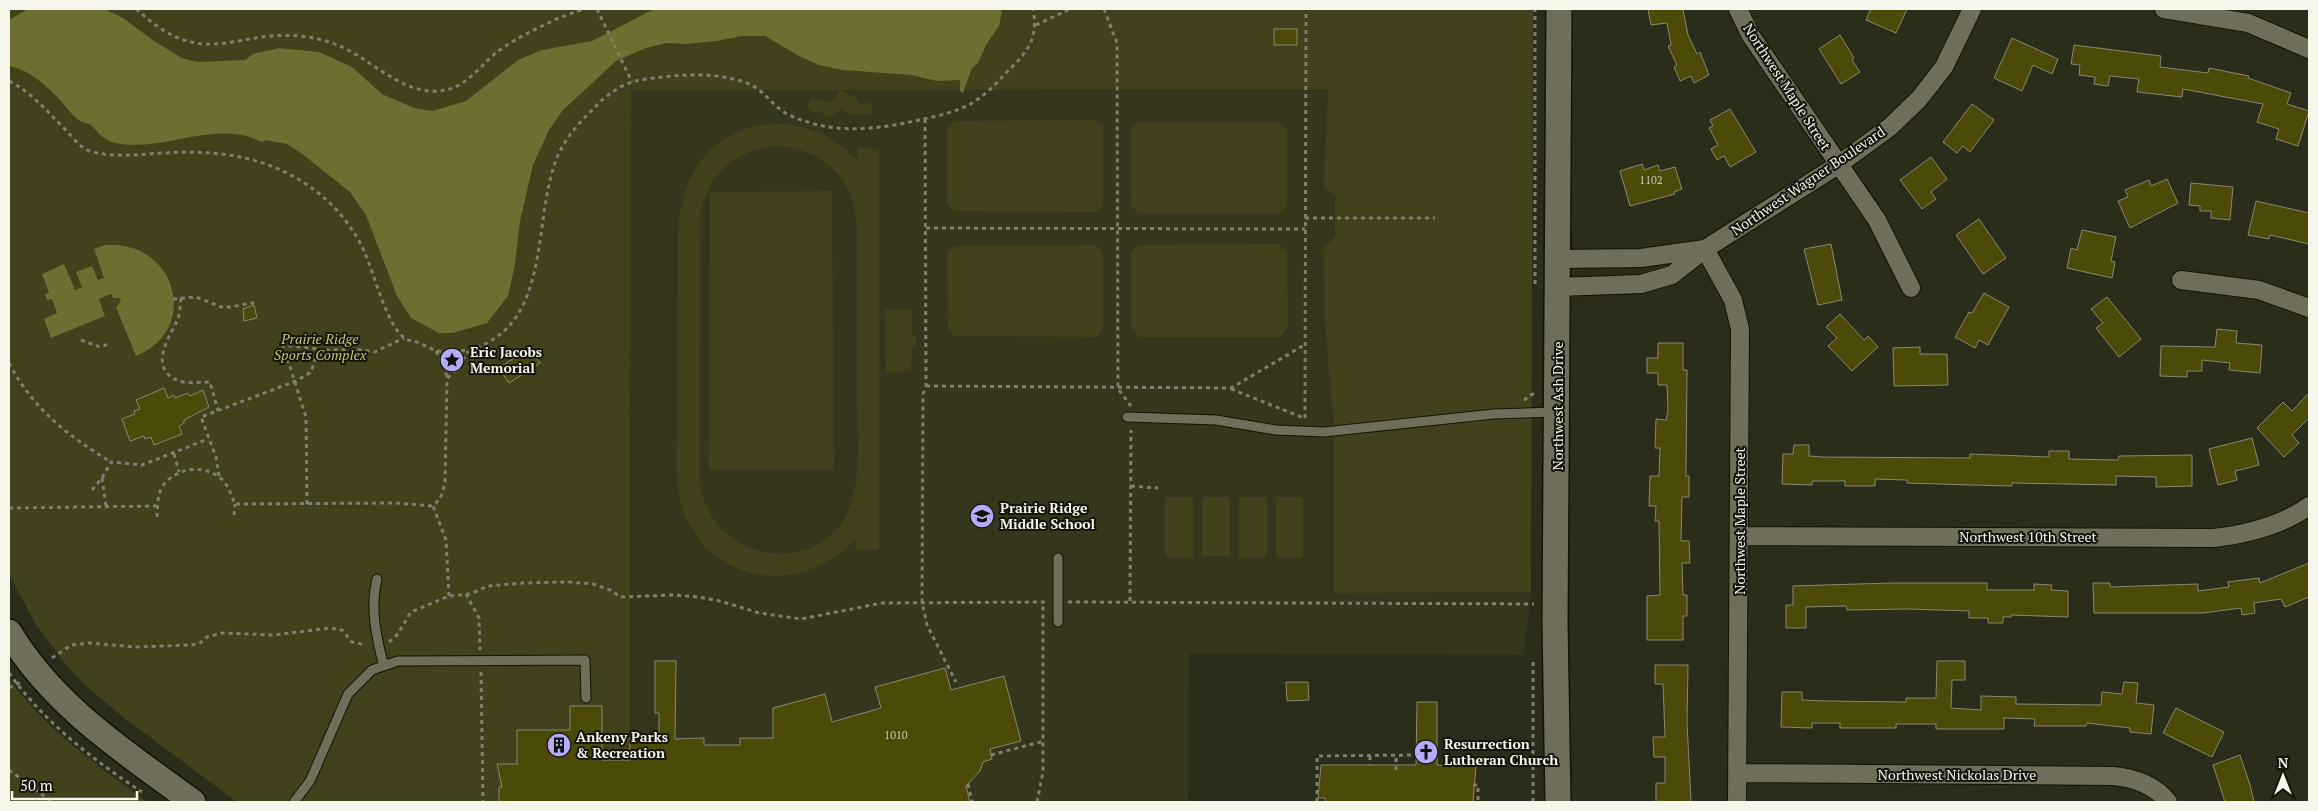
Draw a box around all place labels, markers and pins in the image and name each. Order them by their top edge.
place label: Eric Jacobs Memorial [470,342,542,377]
place icon: Eric Jacobs Memorial [439,347,465,373]
place label: Prairie Ridge Middle School [1000,498,1096,533]
school or university icon: Prairie Ridge Middle School [969,503,995,529]
place label: Ankeny Parks & Recreation [576,727,668,762]
building icon: Ankeny Parks & Recreation [546,732,572,758]
place label: Resurrection Lutheran Church [1444,734,1558,769]
church icon: Resurrection Lutheran Church [1413,739,1439,765]

